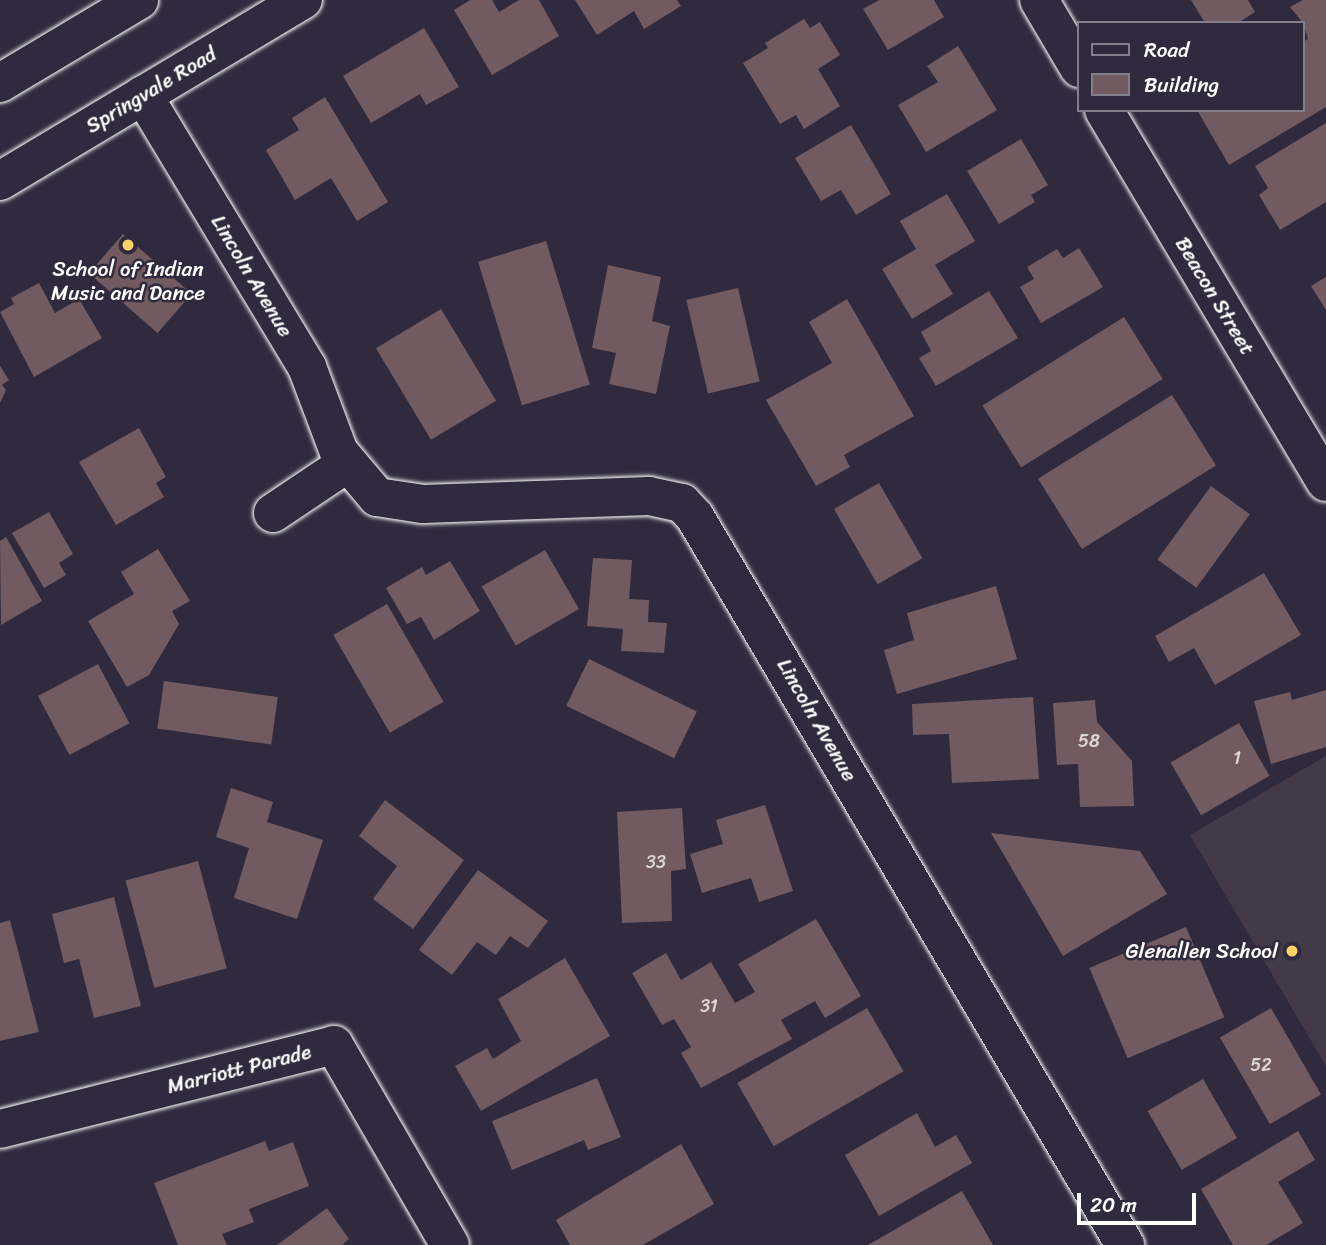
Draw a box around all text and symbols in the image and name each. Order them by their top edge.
legend [1078,21,1305,112]
text: Road [1144,31,1189,69]
street label: Springvale Road [81,41,221,139]
text: Building [1144,66,1219,104]
street label: Lincoln Avenue [206,210,298,342]
street label: Beacon Street [1170,232,1260,360]
marker: School of Indian Music and Dance [120,237,136,253]
place label: School of Indian Music and Dance [51,256,205,306]
street label: Lincoln Avenue [772,654,862,786]
house number: 58 [1078,730,1100,752]
house number: 1 [1233,747,1241,769]
house number: 33 [646,851,666,873]
place label: Glenallen School [1125,938,1278,964]
marker: Glenallen School [1284,943,1300,959]
house number: 31 [700,995,718,1017]
street label: Marriott Parade [164,1039,314,1099]
house number: 52 [1250,1054,1272,1076]
scale bar [1081,1178,1200,1222]
text: 20 m [1090,1186,1137,1224]

